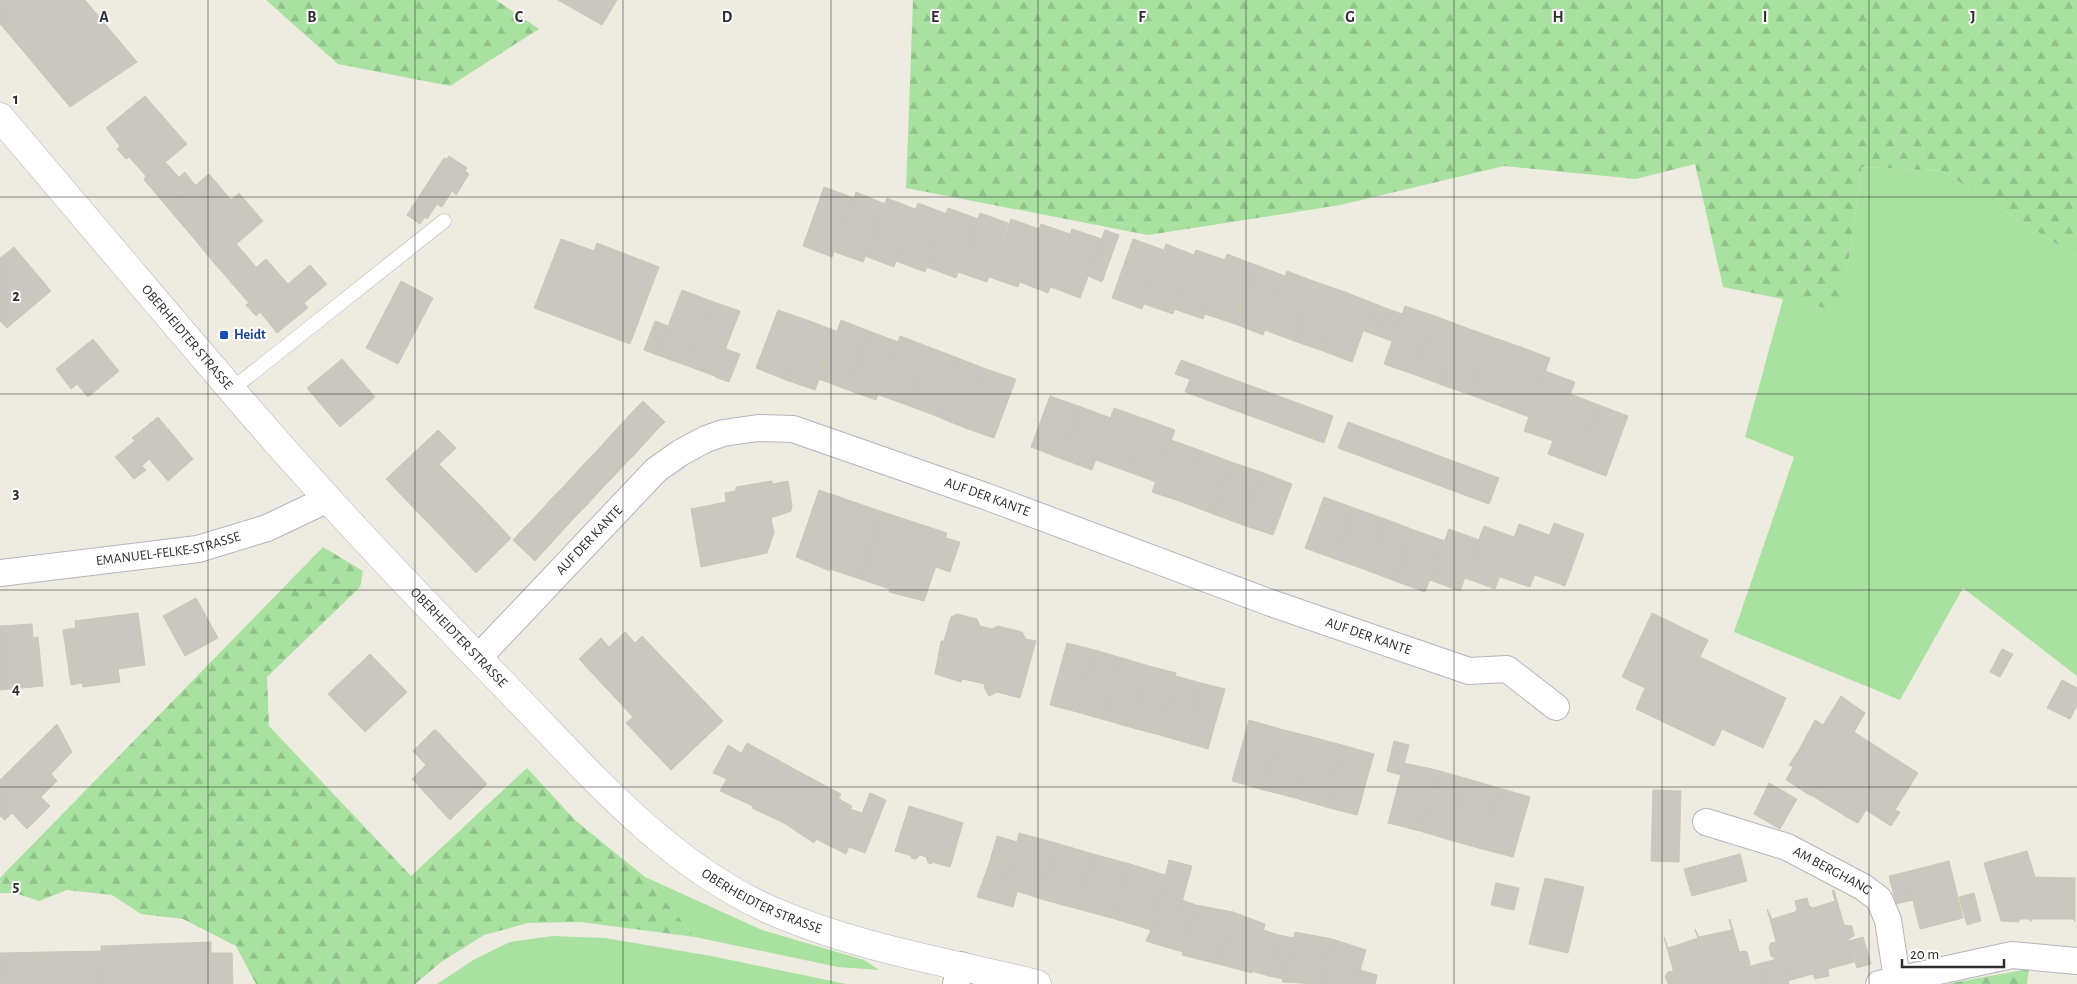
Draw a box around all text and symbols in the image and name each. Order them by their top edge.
text: A [99,9,109,25]
text: B [307,9,317,25]
text: C [515,9,524,25]
text: D [722,9,733,25]
text: E [931,9,939,25]
text: F [1138,9,1146,25]
text: G [1345,9,1355,25]
text: H [1552,9,1564,25]
text: I [1763,9,1767,25]
text: J [1970,9,1976,25]
text: 1 [13,91,19,107]
street label: OBERHEIDTER STRASSE [139,283,235,393]
text: 2 [12,288,20,304]
place label: Heidt [234,328,266,342]
marker: Heidt [218,329,230,341]
street label: AUF DER KANTE [943,475,1032,519]
text: 3 [13,485,20,501]
street label: AUF DER KANTE [553,503,625,578]
street label: EMANUEL-FELKE-STRASSE [95,529,242,568]
street label: OBERHEIDTER STRASSE [408,585,510,690]
street label: AUF DER KANTE [1324,615,1413,658]
text: 4 [12,681,20,697]
street label: AM BERGHANG [1790,844,1874,898]
street label: OBERHEIDTER STRASSE [699,866,824,936]
text: 5 [13,878,20,894]
scale bar [1902,936,2004,968]
text: 20 m [1910,947,1939,962]

